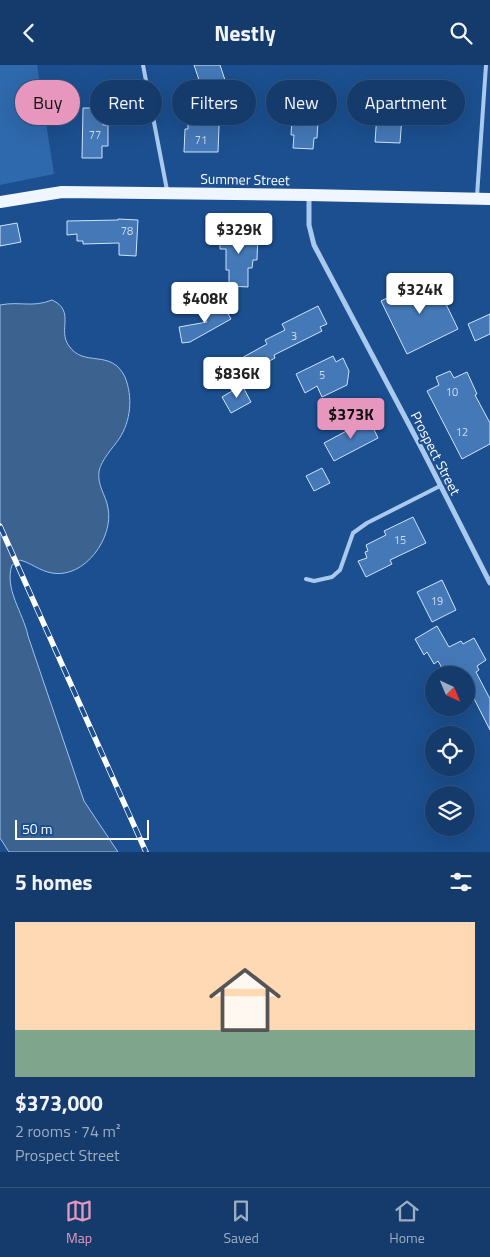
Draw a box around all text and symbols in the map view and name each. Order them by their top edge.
text: Nestly [214,16,276,50]
icon: back [15,19,43,47]
icon: search [447,19,475,47]
chip: Buy [15,80,80,125]
chip: Rent [90,80,162,125]
chip: Filters [172,80,256,125]
chip: New [266,80,337,125]
chip: Apartment [347,80,465,125]
house number: 77 [89,127,101,143]
house number: 71 [195,132,207,148]
street label: Summer Street [200,168,290,190]
pin: $329K [204,213,274,255]
text: $329K [216,217,262,241]
house number: 78 [121,223,133,239]
pin: $324K [385,273,455,315]
text: $324K [397,277,443,301]
pin: $408K [170,281,240,324]
text: $408K [182,286,228,310]
house number: 3 [291,328,297,344]
pin: $836K [202,357,272,399]
text: $836K [214,361,260,385]
house number: 5 [319,367,325,383]
house number: 10 [446,384,458,400]
pin: $373K [316,397,386,440]
text: $373K [328,402,374,426]
street label: Prospect Street [406,407,466,499]
house number: 12 [456,424,468,440]
house number: 15 [394,532,406,548]
house number: 19 [431,593,443,609]
north arrow [425,666,475,716]
map controls [425,666,475,836]
button: locate [425,726,475,776]
button: layers [425,786,475,836]
scale bar [15,817,149,840]
text: 50 m [22,818,52,839]
text: 5 homes [15,866,92,898]
icon: filters [447,868,475,896]
icon: home [200,955,290,1045]
text: $373,000 [15,1087,103,1119]
text: 2 rooms · 74 m² [15,1119,120,1143]
text: Prospect Street [15,1143,120,1167]
tab: Map [65,1197,93,1248]
tab: Saved [223,1197,259,1248]
tab: Home [389,1197,425,1248]

